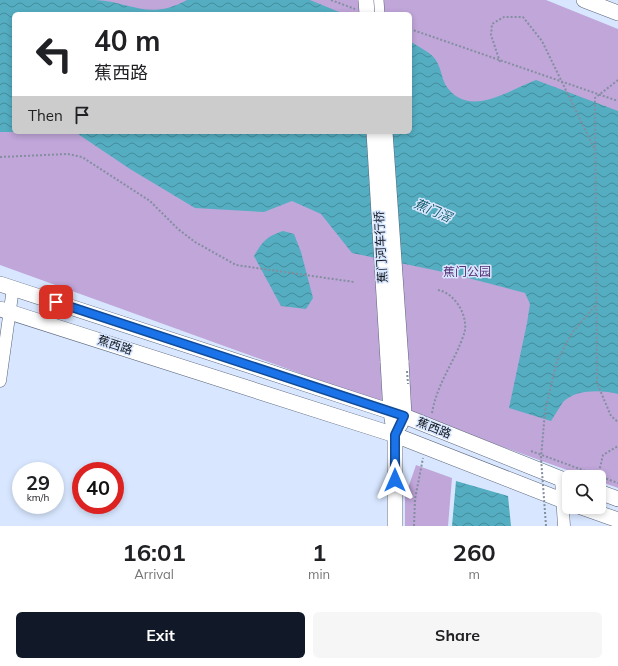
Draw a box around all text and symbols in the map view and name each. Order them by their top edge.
text: 40 m [94,23,160,58]
icon: left [28,28,80,80]
text: 蕉西路 [94,61,148,84]
icon: arrive [71,104,93,126]
text: Then [28,106,63,125]
water label: 蕉门滘 [412,195,456,226]
street label: 蕉门河车行桥 [371,211,390,283]
park label: 蕉门公园 [443,264,491,279]
pin [39,285,73,319]
icon: arrive [45,291,67,313]
street label: 蕉西路 [96,332,135,357]
street label: 蕉西路 [415,414,454,441]
position arrow [374,459,416,501]
speed limit sign: 40 [72,462,124,514]
text: 29 [26,470,50,495]
map controls [562,470,606,514]
button: search [562,470,606,514]
text: km/h [27,491,49,504]
text: 16:01 [122,537,186,567]
text: 1 [312,537,326,567]
text: 260 [453,537,496,567]
text: Arrival [134,566,174,582]
text: min [308,566,330,582]
text: m [468,566,480,582]
button: Exit [16,612,305,658]
button: Share [313,612,602,658]

